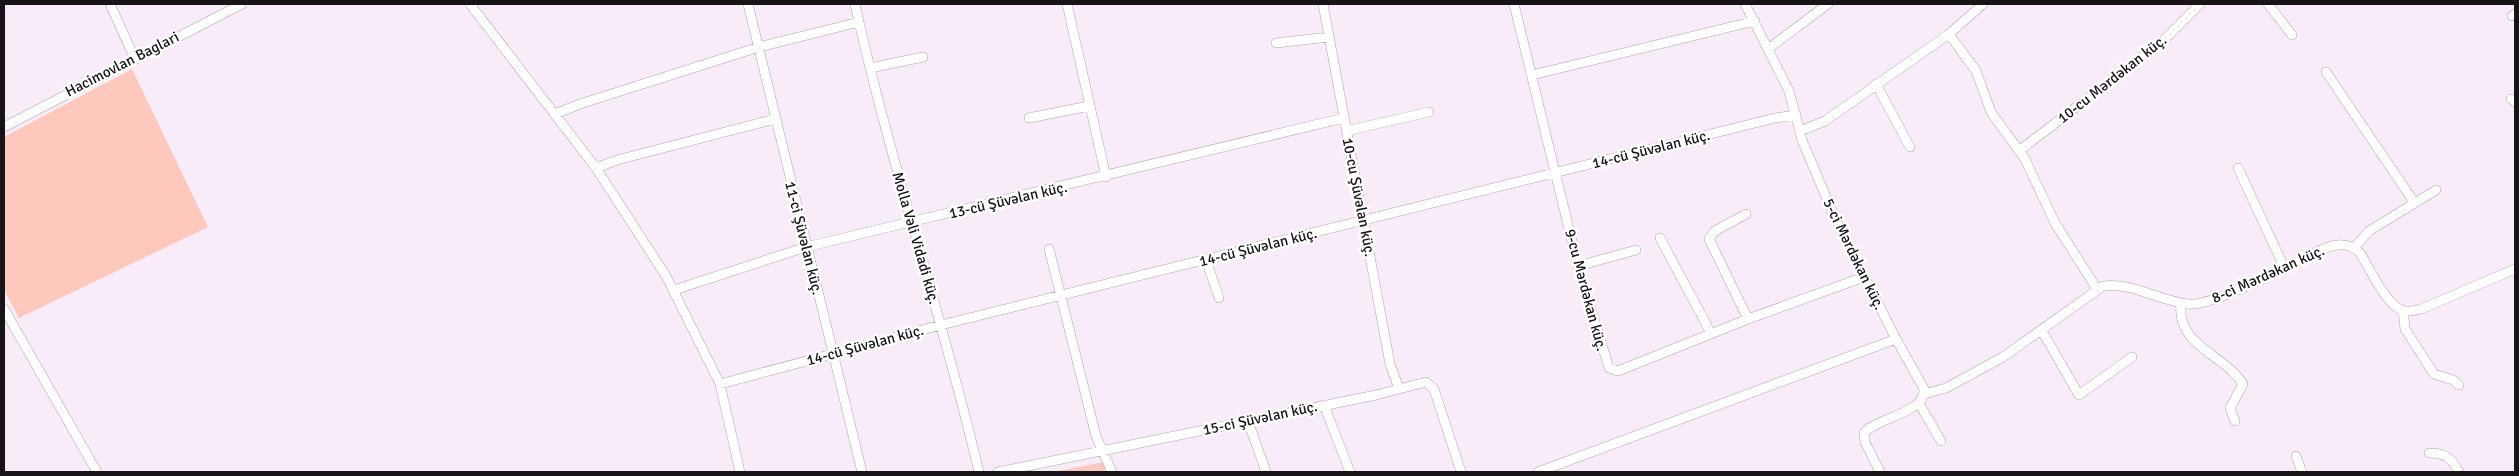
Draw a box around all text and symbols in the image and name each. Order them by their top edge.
street label: Hacimovlan Baglari [62,28,182,100]
street label: 10-cu Mərdəkan küç. [2054,31,2170,127]
street label: 14-cü Şüvəlan küç. [1590,126,1712,172]
street label: 10-cu Şüvəlan küç. [1339,136,1379,258]
street label: Molla Vəli Vidadi küç. [889,170,944,306]
street label: 13-cü Şüvəlan küç. [947,178,1069,222]
street label: 11-ci Şüvəlan küç. [781,179,827,297]
street label: 5-ci Mərdəkan küç. [1819,195,1889,313]
street label: 14-cü Şüvəlan küç. [1197,224,1319,270]
street label: 9-cu Mərdəkan küç. [1561,227,1611,353]
street label: 8-ci Mərdəkan küç. [2209,241,2327,307]
street label: 14-cü Şüvəlan küç. [804,321,926,369]
street label: 15-ci Şüvəlan küç. [1201,397,1319,439]

